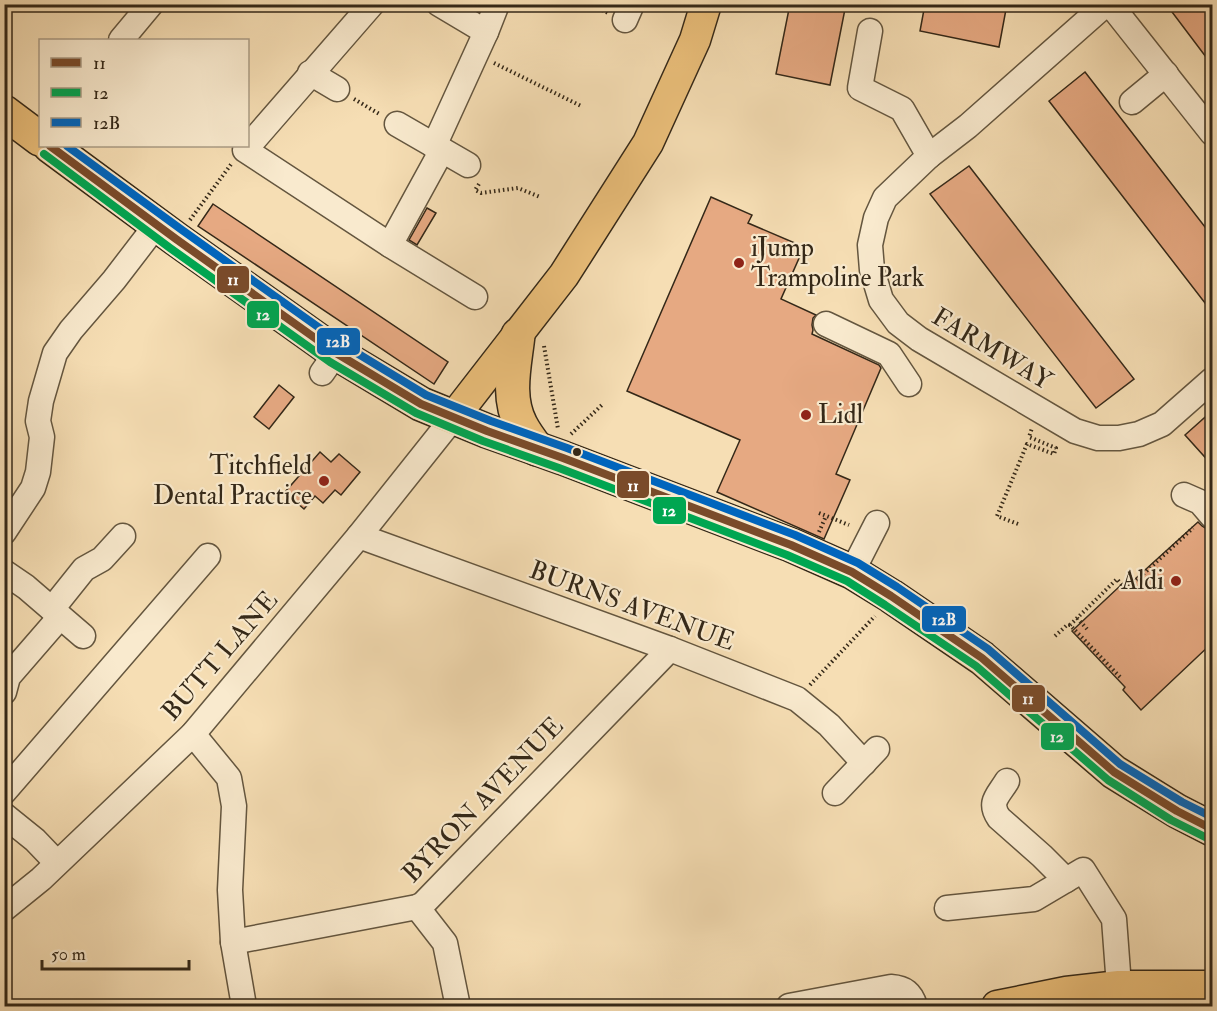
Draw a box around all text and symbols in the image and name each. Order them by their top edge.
legend [39,39,249,147]
text: 11 [93,52,106,75]
text: 12 [93,82,109,105]
text: 12B [93,112,120,135]
place label: iJump Trampoline Park [751,232,925,295]
marker: iJump Trampoline Park [732,256,746,270]
line badge: 11 [216,265,250,294]
text: 11 [227,270,239,290]
line badge: 12 [246,300,280,329]
street label: FARMWAY [926,301,1059,398]
text: 12 [256,305,270,325]
line badge: 12B [316,327,361,356]
text: 12B [326,332,350,352]
place label: Lidl [818,399,863,431]
marker: Lidl [799,408,813,422]
unlabelled marker [571,446,583,458]
place label: Titchfield Dental Practice [153,450,312,512]
line badge: 11 [616,470,650,499]
marker: Titchfield Dental Practice [317,474,331,488]
text: 11 [627,476,639,496]
line badge: 12 [652,496,687,525]
text: 12 [662,501,676,521]
street label: BURNS AVENUE [525,554,739,658]
place label: Aldi [1120,565,1164,597]
marker: Aldi [1169,574,1183,588]
street label: BUTT LANE [155,585,285,727]
line badge: 12B [921,605,967,633]
text: 12B [932,610,956,630]
line badge: 11 [1011,684,1046,713]
text: 11 [1022,689,1034,709]
street label: BYRON AVENUE [396,710,570,890]
line badge: 12 [1040,722,1075,751]
text: 12 [1050,727,1064,747]
scale bar [42,933,189,971]
text: 50 m [51,943,86,966]

